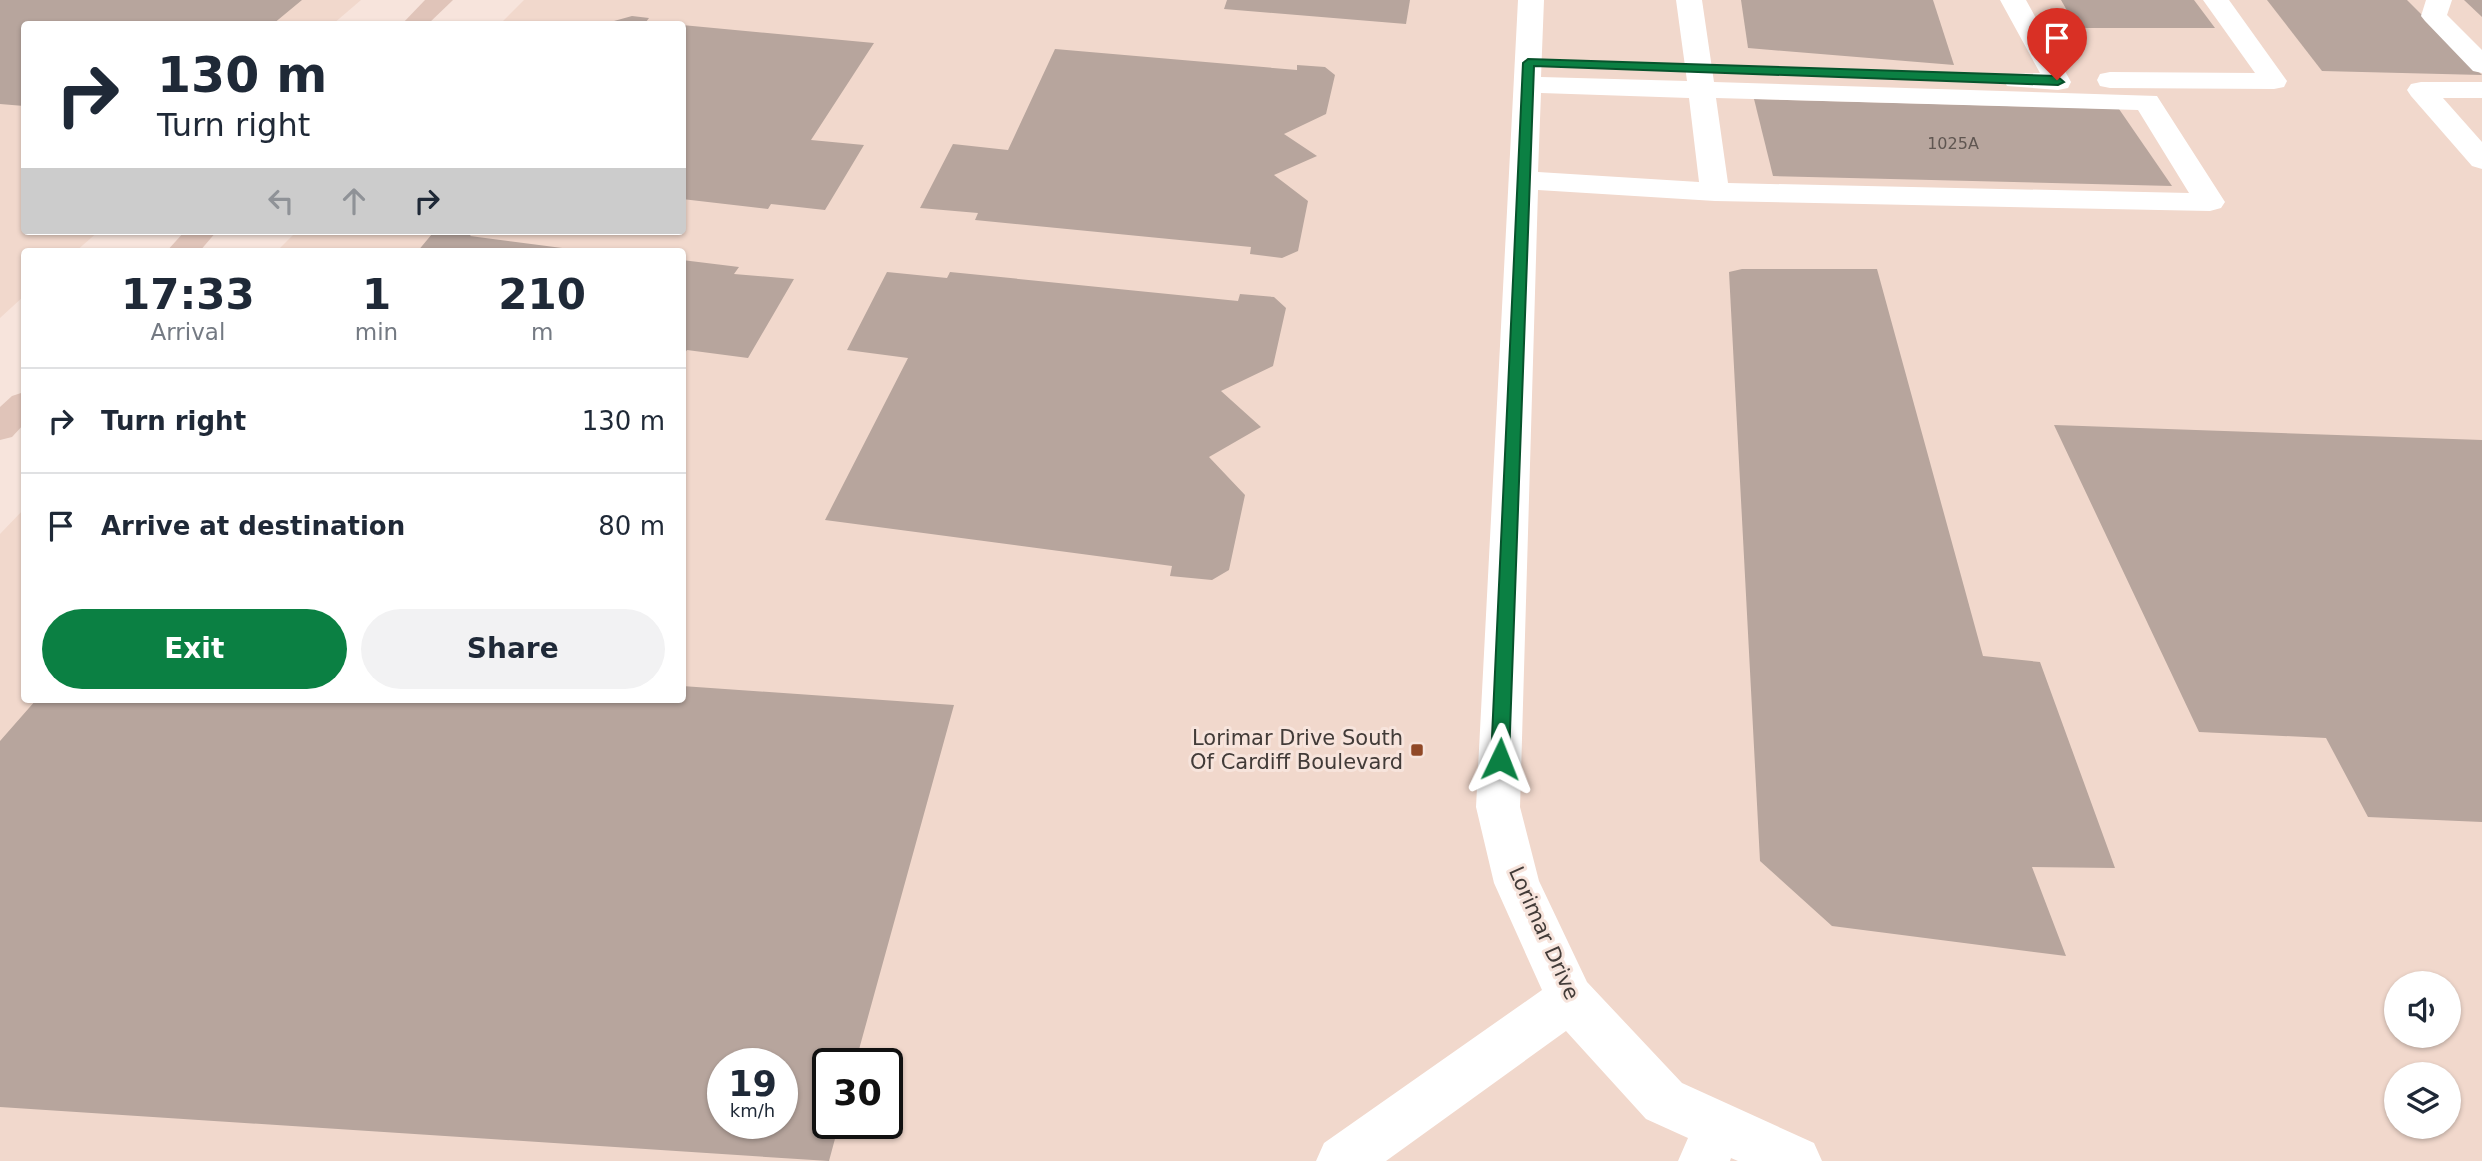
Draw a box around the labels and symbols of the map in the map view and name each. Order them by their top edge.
pin [2027,8,2087,80]
house number: 1025A [1927,134,1979,153]
position arrow [1463,722,1537,796]
place label: Lorimar Drive South Of Cardiff Boulevard [1190,726,1403,774]
marker: Lorimar Drive South Of Cardiff Boulevard [1409,742,1425,758]
street label: Lorimar Drive [1504,863,1584,1003]
speed limit sign: 30 [812,1048,903,1139]

